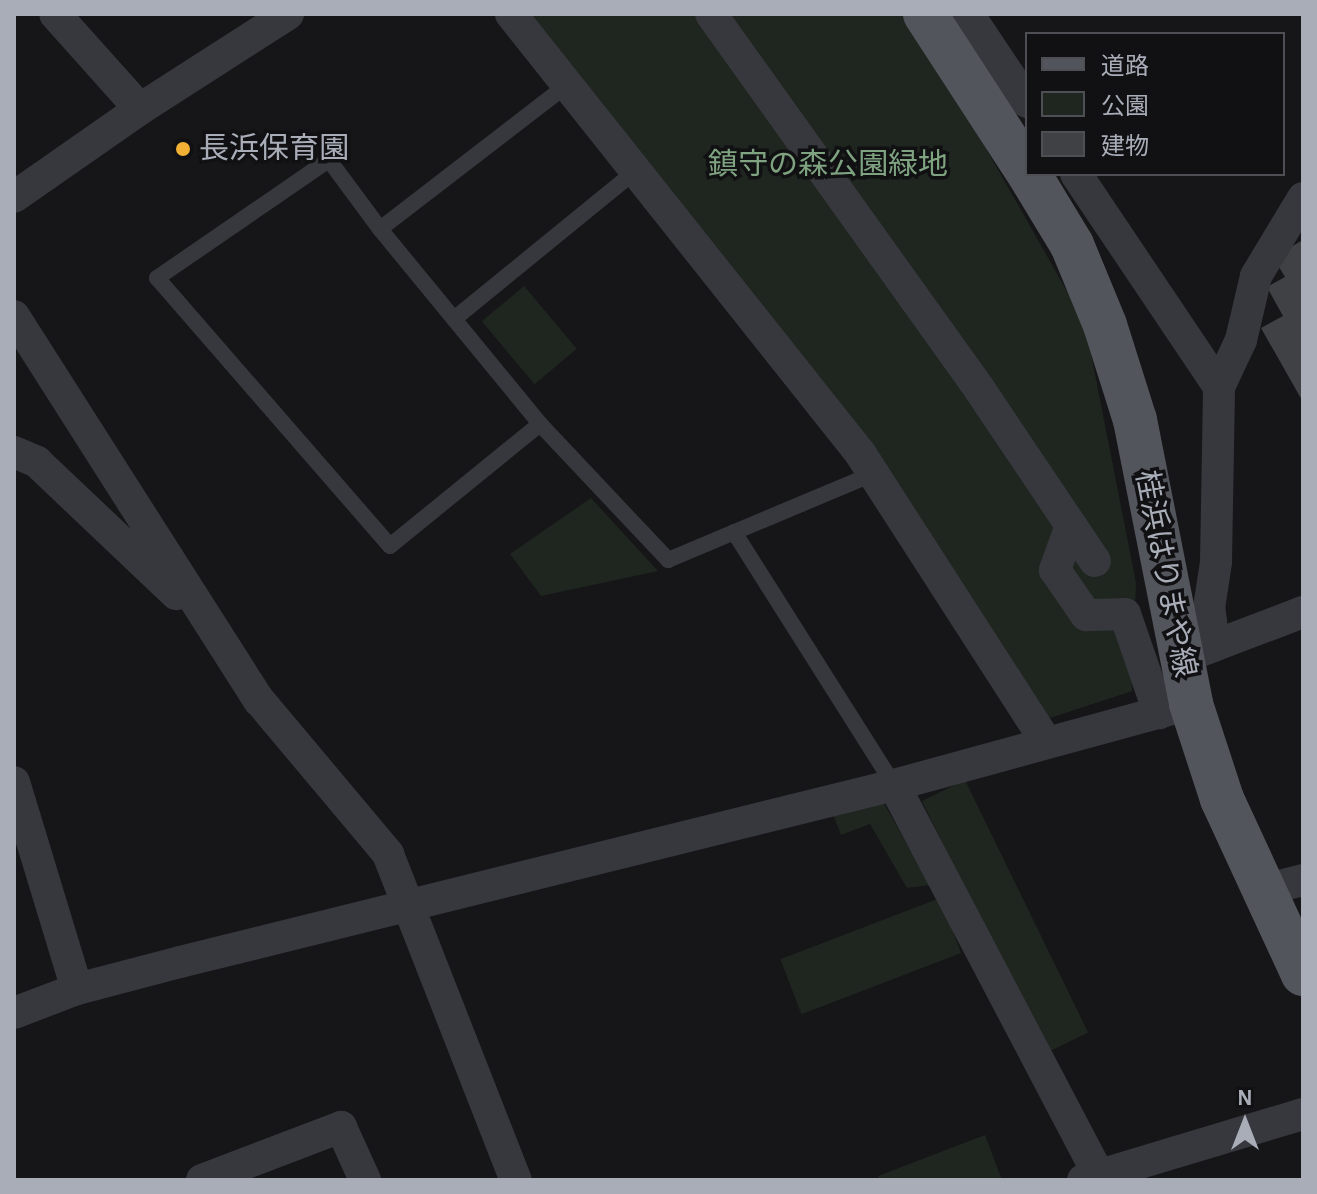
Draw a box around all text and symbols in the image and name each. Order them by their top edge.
legend [1025,32,1285,176]
text: 道路 [1101,55,1149,79]
text: 公園 [1101,95,1149,119]
place label: 長浜保育園 [199,131,349,167]
text: 建物 [1101,135,1149,159]
marker: 長浜保育園 [174,140,192,158]
park label: 鎮守の森公園緑地 [708,147,948,183]
street label: 桂浜はりまや線 [1127,467,1203,681]
north arrow [1205,1082,1285,1162]
text: N [1237,1087,1253,1109]

